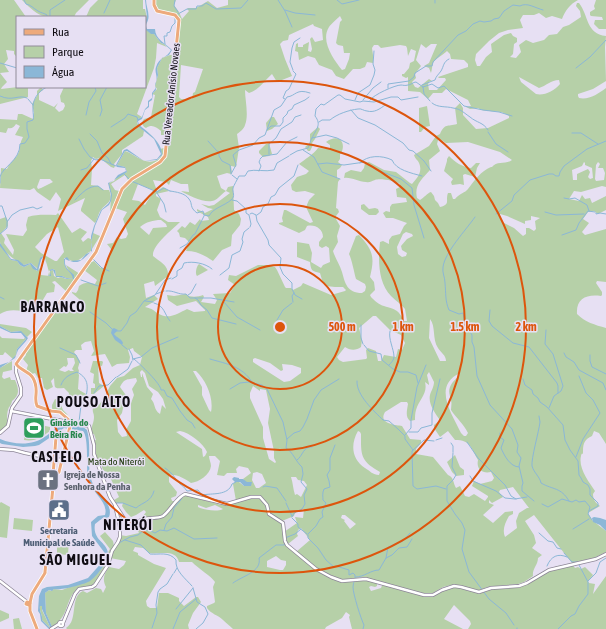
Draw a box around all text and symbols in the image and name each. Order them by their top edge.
legend [16,16,146,88]
text: Rua [52,25,69,39]
street label: Rua Vereador Anísio Novaes [160,42,182,145]
text: Parque [52,45,84,59]
text: Água [52,65,74,79]
district label: BARRANCO [21,299,85,315]
centre of rings [273,320,287,334]
text: 500 m [328,320,356,334]
text: 1 km [392,320,414,334]
text: 1.5 km [451,320,480,334]
text: 2 km [515,320,537,334]
district label: POUSO ALTO [57,394,131,410]
sports icon: Ginásio do Beira Rio [21,415,47,441]
place label: Ginásio do Beira Rio [50,417,89,440]
district label: CASTELO [31,449,83,465]
park label: Mata do Niterói [88,456,144,467]
church icon: Igreja de Nossa Senhora da Penha [35,467,61,493]
place label: Igreja de Nossa Senhora da Penha [64,469,131,492]
public building icon: Secretaria Municipal de Saúde [46,497,72,523]
district label: NITERÓI [103,516,153,533]
place label: Secretaria Municipal de Saúde [23,525,95,548]
district label: SÃO MIGUEL [40,551,112,568]

